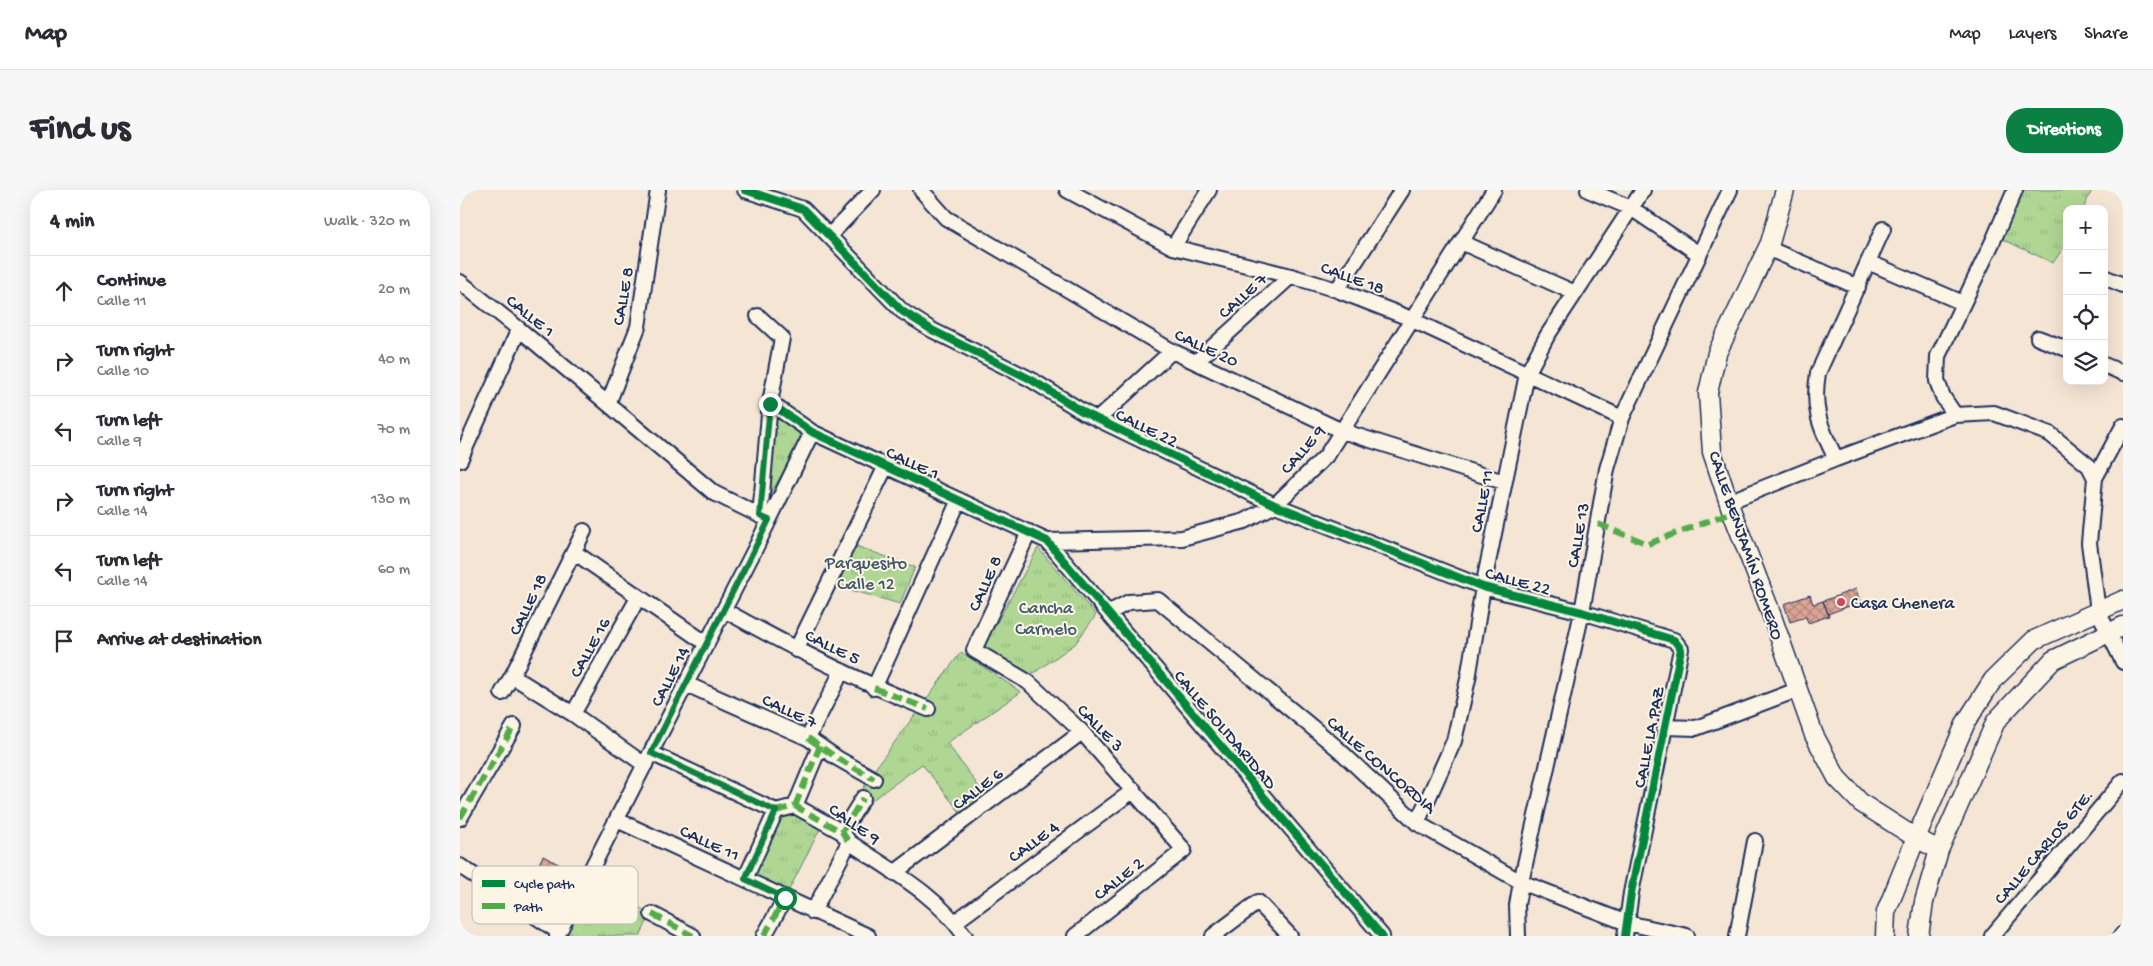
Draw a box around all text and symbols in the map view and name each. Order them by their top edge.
text: Map [25,20,67,49]
text: Map [1949,24,1981,45]
text: Layers [2009,24,2056,45]
text: Share [2084,24,2128,45]
button: Directions [2006,108,2123,153]
text: Find us [30,110,130,151]
map controls [2063,205,2108,385]
button: + [2063,205,2108,250]
text: 4 min [50,210,94,235]
text: Walk · 320 m [324,213,410,232]
button: − [2063,250,2108,295]
street label: CALLE 18 [1317,258,1387,301]
street label: CALLE 8 [609,265,640,327]
street label: CALLE 7 [1215,269,1273,324]
text: Continue [97,270,166,293]
icon: ahead [50,277,78,305]
text: 20 m [378,281,410,300]
street label: CALLE 1 [501,291,558,343]
text: Calle 11 [97,293,147,312]
button: locate [2063,295,2108,340]
street label: CALLE 20 [1171,325,1241,373]
text: Turn right [97,340,173,363]
button: layers [2063,340,2108,385]
icon: right [50,347,78,375]
text: 40 m [378,351,410,370]
text: Calle 10 [97,363,149,382]
route end [759,393,782,416]
street label: CALLE 22 [1111,405,1181,453]
text: Turn left [97,410,161,433]
icon: left [50,417,78,445]
text: 70 m [377,421,410,440]
street label: CALLE 9 [1277,422,1331,479]
text: Calle 9 [97,433,142,452]
street label: CALLE 1 [882,443,942,486]
street label: CALLE BENJAMÍN ROMERO [1702,449,1787,643]
street label: CALLE 11 [1467,468,1500,535]
text: Turn right [97,480,173,503]
icon: right [50,487,78,515]
text: 130 m [371,491,410,510]
street label: CALLE 13 [1563,501,1596,570]
text: Calle 14 [97,503,148,522]
text: Turn left [97,550,161,573]
street label: CALLE 8 [965,553,1008,615]
park label: Parquesito Calle 12 [824,554,907,596]
icon: left [50,557,78,585]
text: 60 m [378,561,410,580]
street label: CALLE 22 [1482,564,1552,601]
street label: CALLE 18 [505,571,553,639]
text: Calle 14 [97,573,148,592]
place label: Casa Chenera [1851,594,1956,615]
marker: Casa Chenera [1835,596,1847,608]
park label: Cancha Carmelo [1015,599,1077,641]
street label: CALLE 16 [566,614,617,682]
street label: CALLE 5 [801,626,863,671]
icon: arrive [50,627,78,655]
text: Arrive at destination [97,629,261,652]
street label: CALLE 14 [647,643,696,711]
street label: CALLE SOLIDARIDAD [1168,667,1280,795]
street label: CALLE LA PAZ [1630,685,1671,790]
street label: CALLE 7 [758,690,820,734]
street label: CALLE 3 [1071,700,1127,757]
street label: CALLE CONCORDIA [1321,713,1440,820]
street label: CALLE 6 [949,764,1009,816]
street label: CALLE CARLOS GTE. [1991,786,2099,910]
street label: CALLE 9 [824,800,883,850]
street label: CALLE 4 [1005,817,1064,868]
street label: CALLE 11 [676,821,742,867]
street label: CALLE 2 [1090,854,1149,906]
legend [472,866,638,924]
text: Cycle path [514,877,575,894]
route start [774,887,797,910]
text: Path [513,900,543,917]

